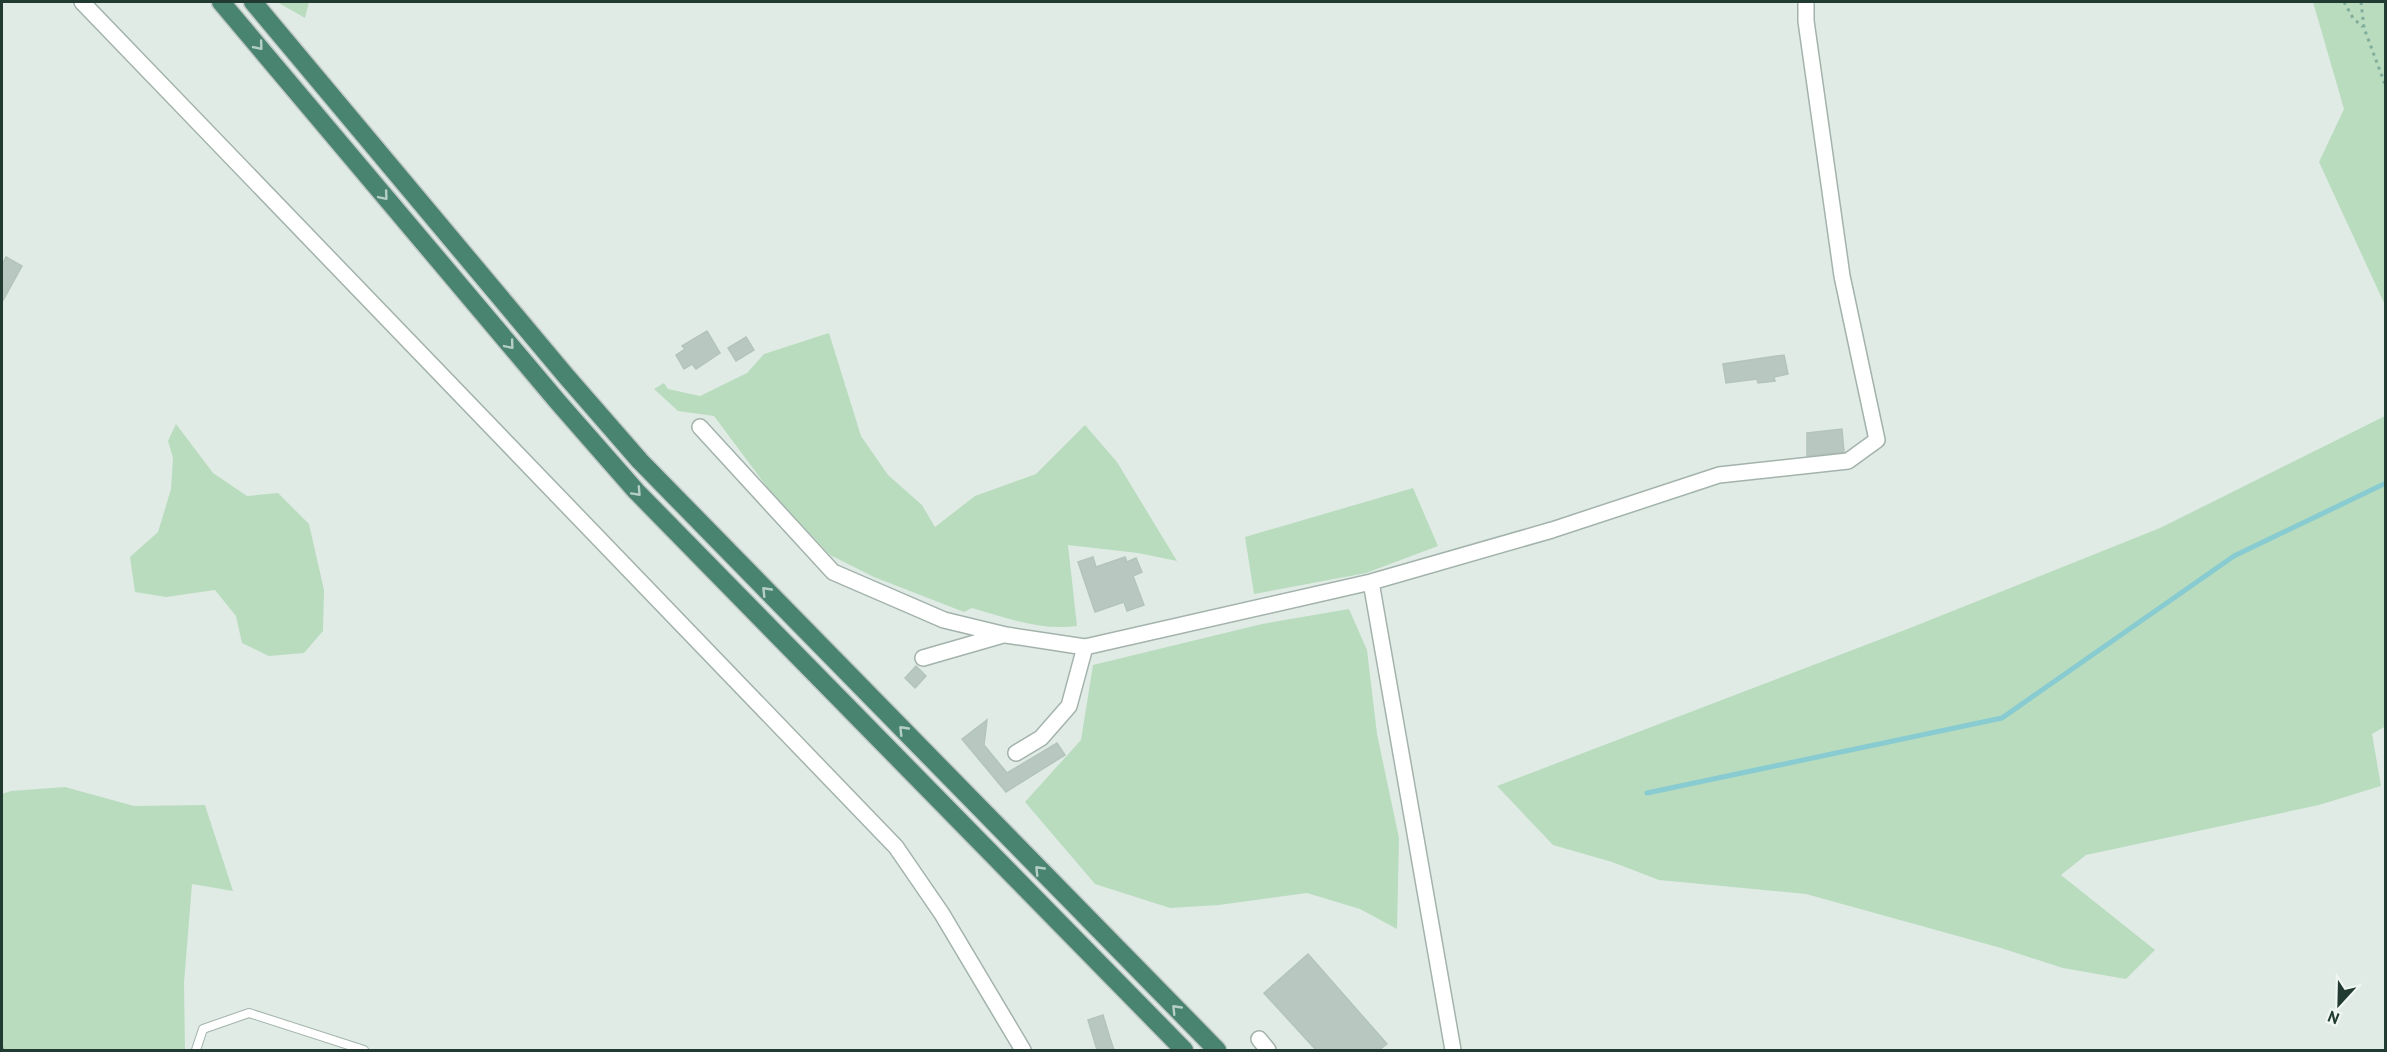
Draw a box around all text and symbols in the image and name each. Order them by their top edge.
one-way arrow [251,39,262,50]
one-way arrow [377,189,388,200]
one-way arrow [502,338,513,349]
one-way arrow [630,485,641,496]
one-way arrow [763,588,774,599]
one-way arrow [899,727,910,738]
one-way arrow [1036,866,1047,877]
north arrow [2309,974,2369,1034]
one-way arrow [1172,1005,1183,1016]
text: N [2325,1007,2342,1029]

